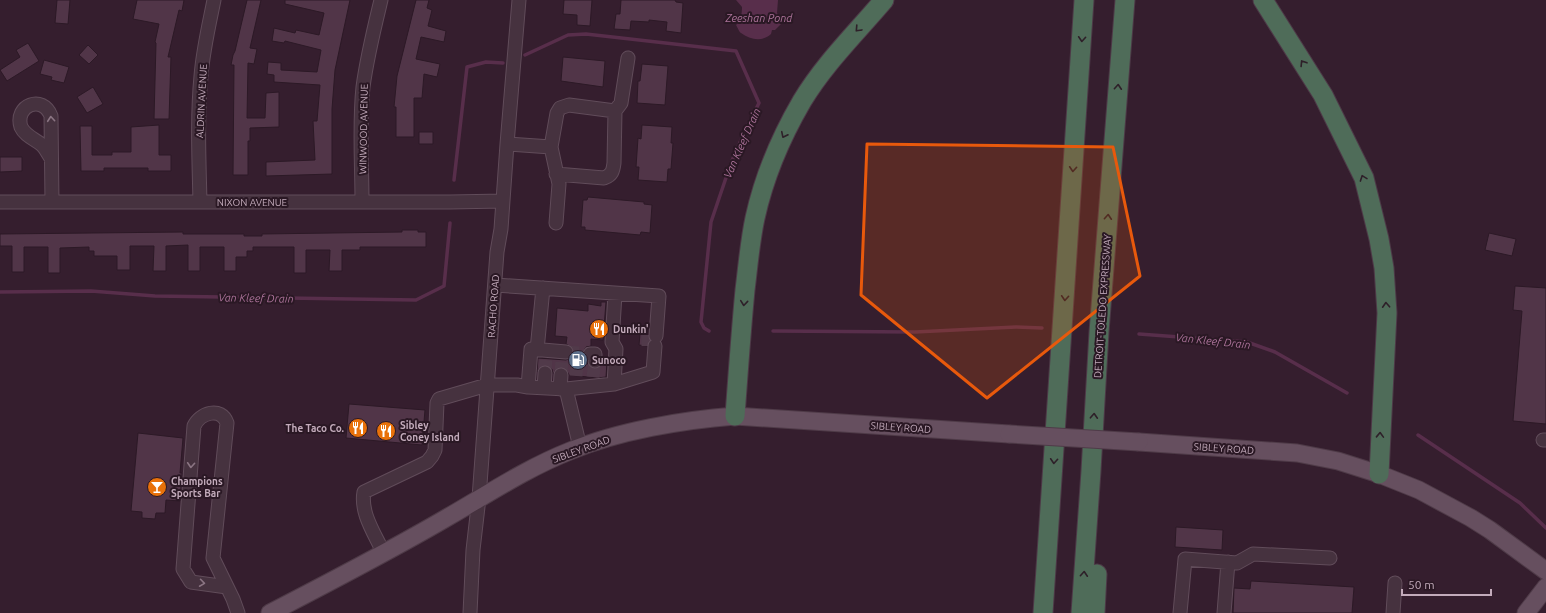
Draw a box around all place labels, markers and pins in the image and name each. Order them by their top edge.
restaurant icon: Dunkin' [588,318,610,340]
place label: Dunkin' [613,324,649,335]
fuel station icon: Sunoco [567,349,589,371]
place label: Sunoco [592,355,626,366]
restaurant icon: The Taco Co. [347,417,369,439]
restaurant icon: Sibley Coney Island [375,420,397,442]
place label: Sibley Coney Island [400,420,460,443]
place label: The Taco Co. [286,423,345,434]
bar icon: Champions Sports Bar [146,476,168,498]
place label: Champions Sports Bar [171,476,223,499]

